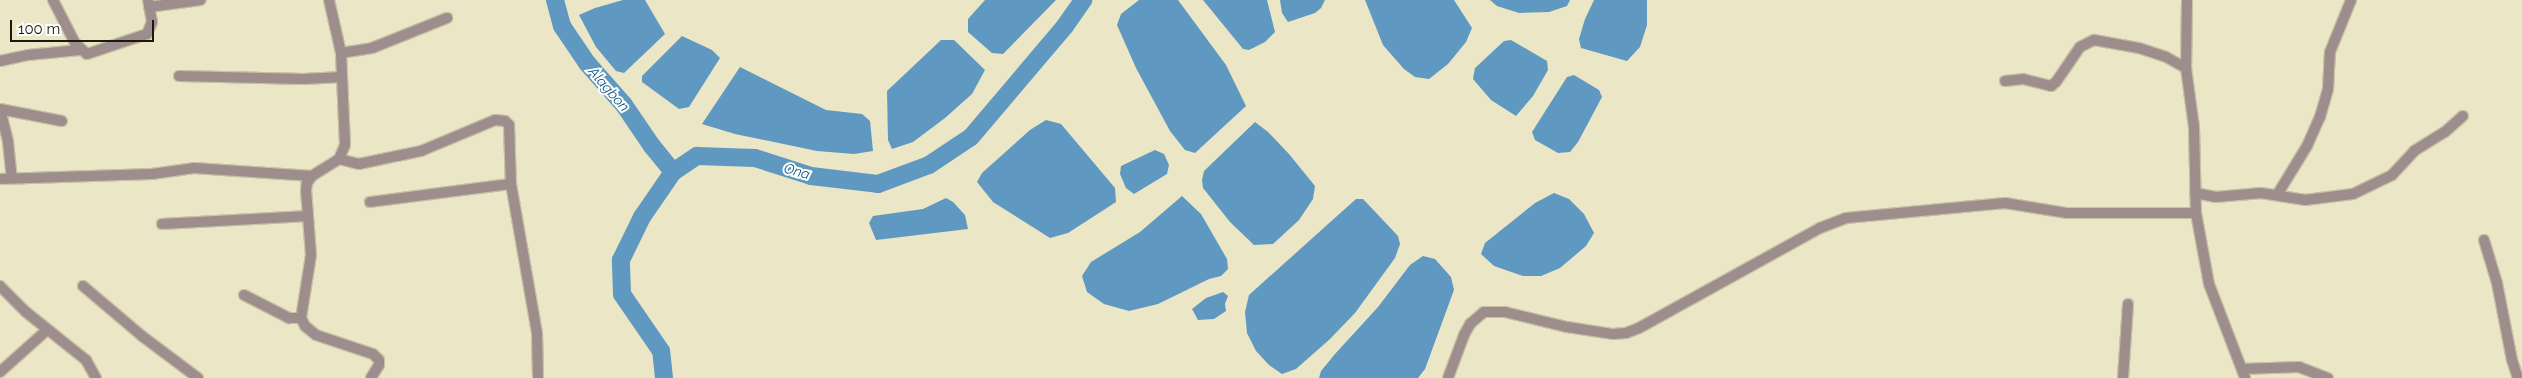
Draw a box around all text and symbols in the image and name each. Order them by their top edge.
scale bar [12,10,156,42]
text: 100 m [18,20,60,38]
water label: Alagbon [585,63,633,115]
water label: Ona [782,159,812,183]

